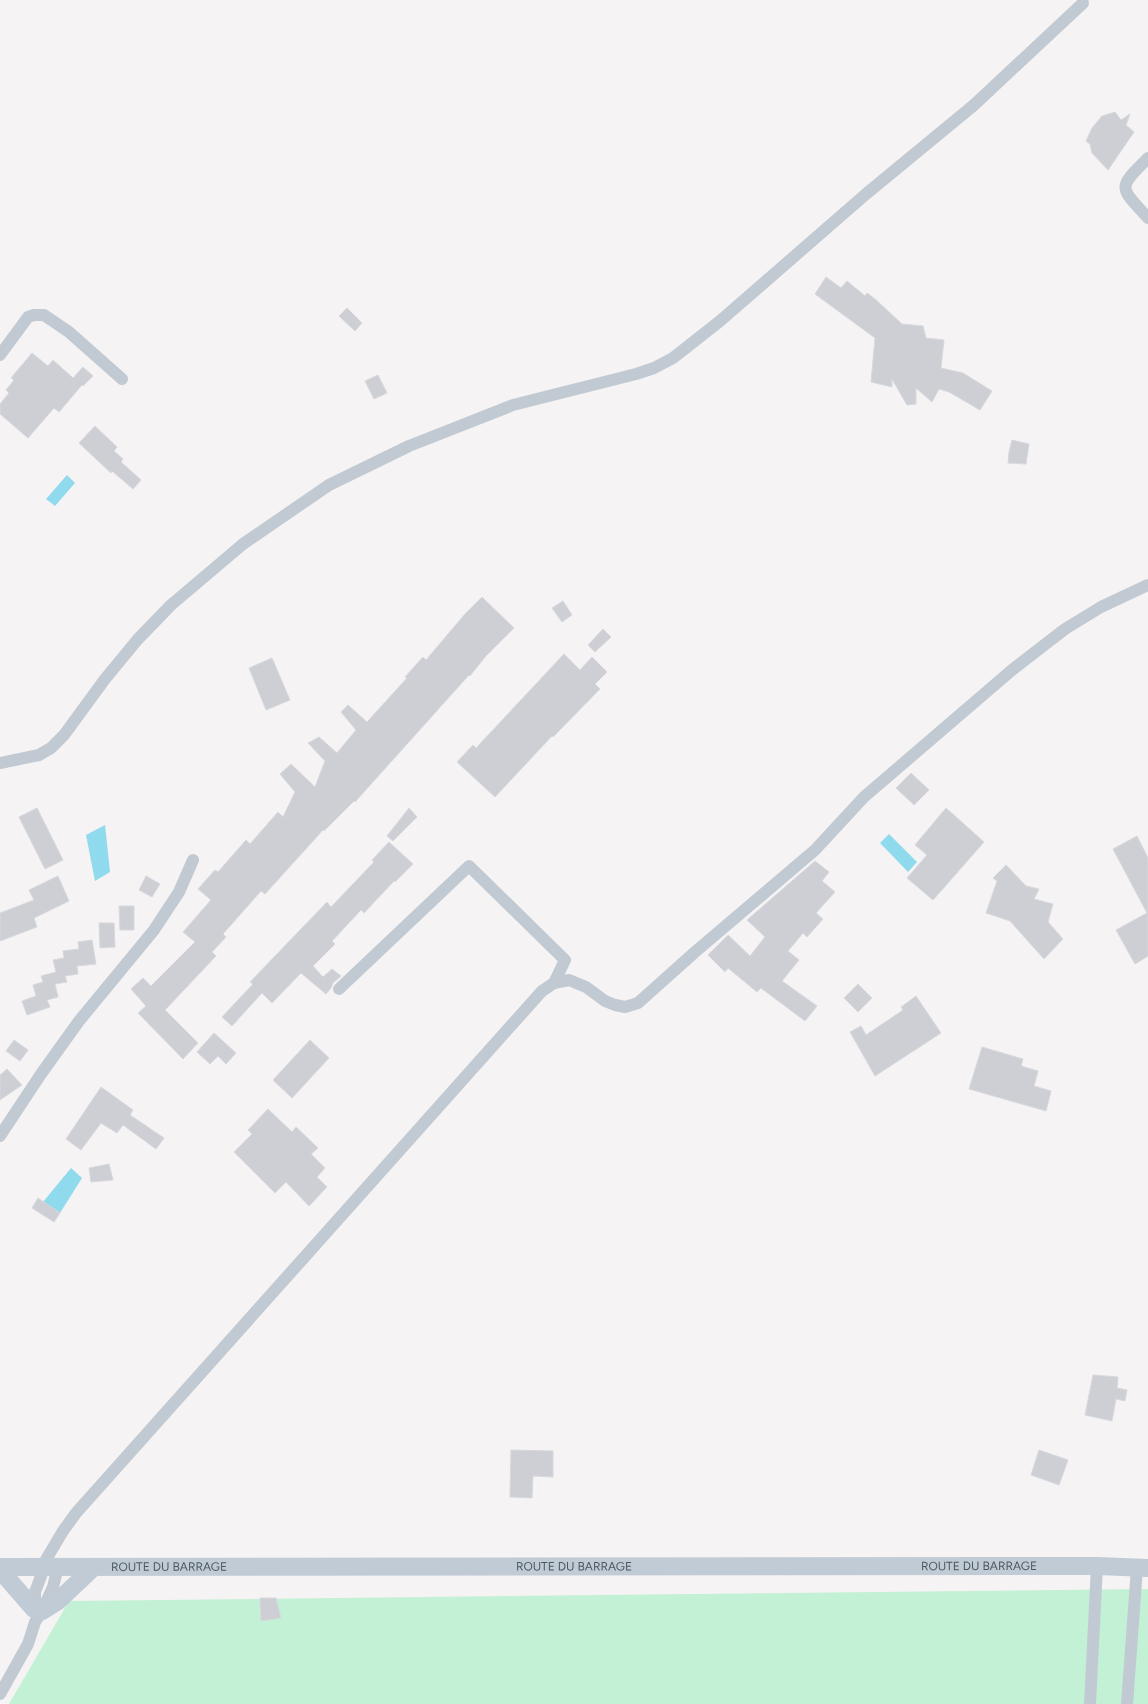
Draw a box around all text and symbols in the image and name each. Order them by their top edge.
street label: ROUTE DU BARRAGE [516,1559,632,1574]
street label: ROUTE DU BARRAGE [921,1559,1037,1573]
street label: ROUTE DU BARRAGE [111,1560,227,1574]

